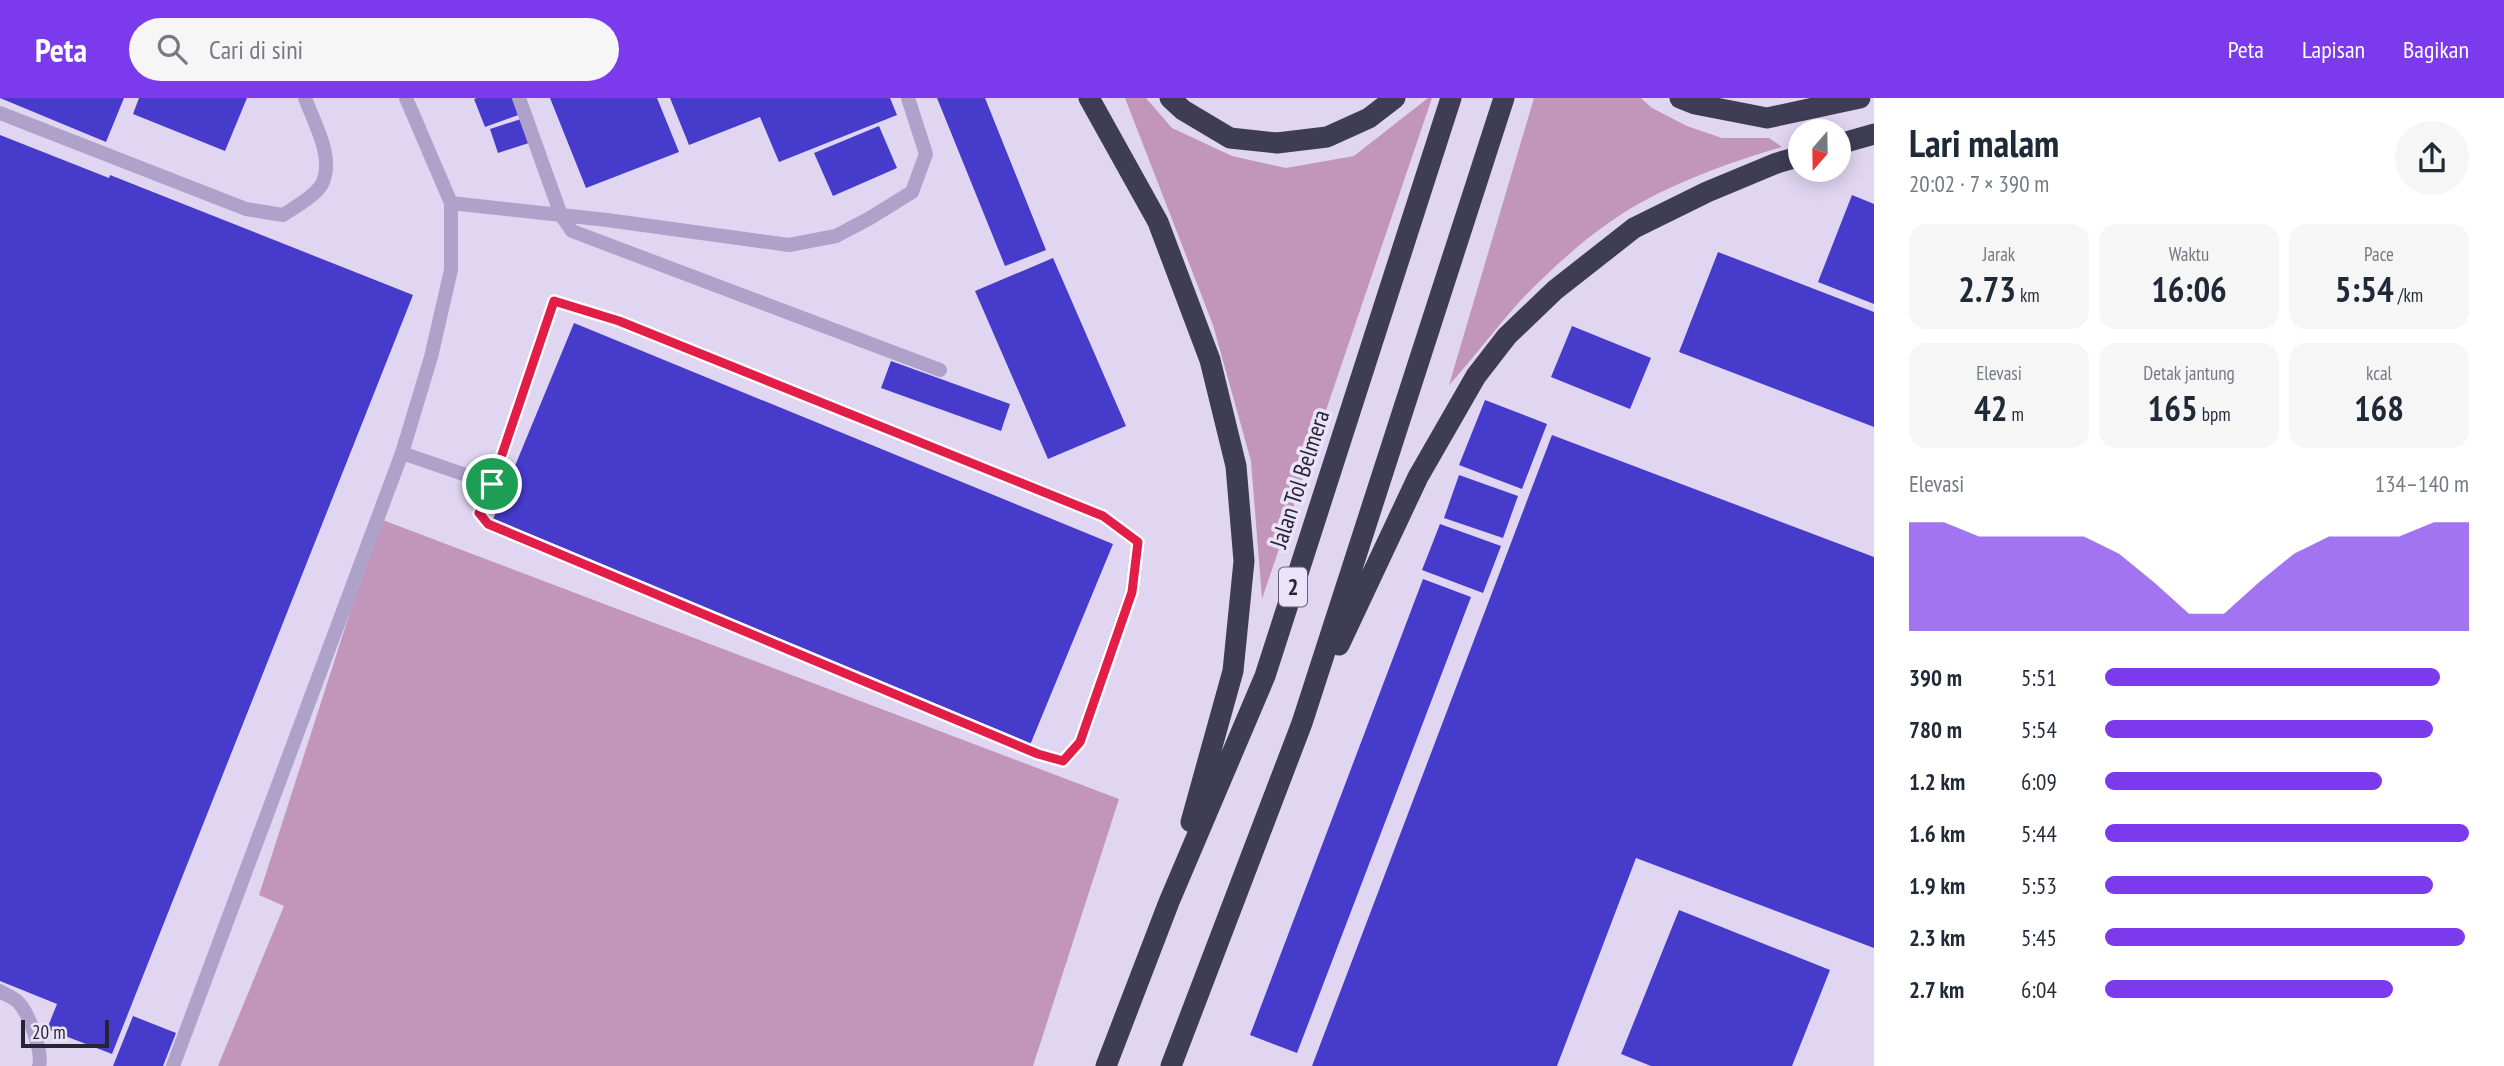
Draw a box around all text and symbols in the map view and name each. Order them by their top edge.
search box [129,18,619,81]
text: Peta [35,28,87,71]
icon: search [153,30,191,68]
text: Cari di sini [209,33,303,66]
text: Peta [2228,34,2264,65]
text: Lapisan [2302,34,2365,65]
text: Bagikan [2403,34,2469,65]
text: Lari malam [1909,118,2059,167]
north arrow [1788,119,1852,182]
map controls [1788,119,1851,182]
button: share [2395,121,2469,195]
text: 20:02 · 7 × 390 m [1909,169,2049,198]
text: Jarak [1983,242,2015,266]
text: Waktu [2169,242,2209,266]
text: Pace [2364,242,2394,266]
text: 2.73 [1958,266,2016,312]
text: 16:06 [2151,266,2227,312]
text: 5:54 [2335,266,2394,312]
text: km [2016,283,2040,307]
text: /km [2394,283,2423,307]
text: Elevasi [1976,361,2022,385]
text: Detak jantung [2143,361,2235,385]
text: kcal [2366,361,2392,385]
text: 42 [1974,385,2008,431]
text: 165 [2147,385,2198,431]
text: 168 [2354,385,2404,431]
text: m [2008,402,2024,426]
text: bpm [2198,402,2231,426]
street label: Jalan Tol Belmera [1262,406,1336,553]
pin [462,454,522,514]
icon: arrive [473,465,511,503]
text: Elevasi [1909,469,1964,498]
text: 134–140 m [2375,469,2469,498]
road number: 2 [1279,568,1307,607]
text: 390 m [1909,663,1962,692]
text: 5:51 [2021,663,2057,692]
text: 780 m [1909,715,1962,744]
text: 5:54 [2021,715,2057,744]
text: 1.2 km [1909,767,1965,796]
text: 6:09 [2021,767,2057,796]
text: 1.6 km [1909,819,1965,848]
text: 5:44 [2021,819,2057,848]
text: 1.9 km [1909,871,1965,900]
text: 5:53 [2021,871,2057,900]
text: 2.3 km [1909,923,1965,952]
text: 5:45 [2021,923,2057,952]
text: 2.7 km [1909,975,1964,1004]
text: 6:04 [2021,975,2057,1004]
scale bar [21,1017,108,1049]
text: 20 m [32,1020,66,1044]

